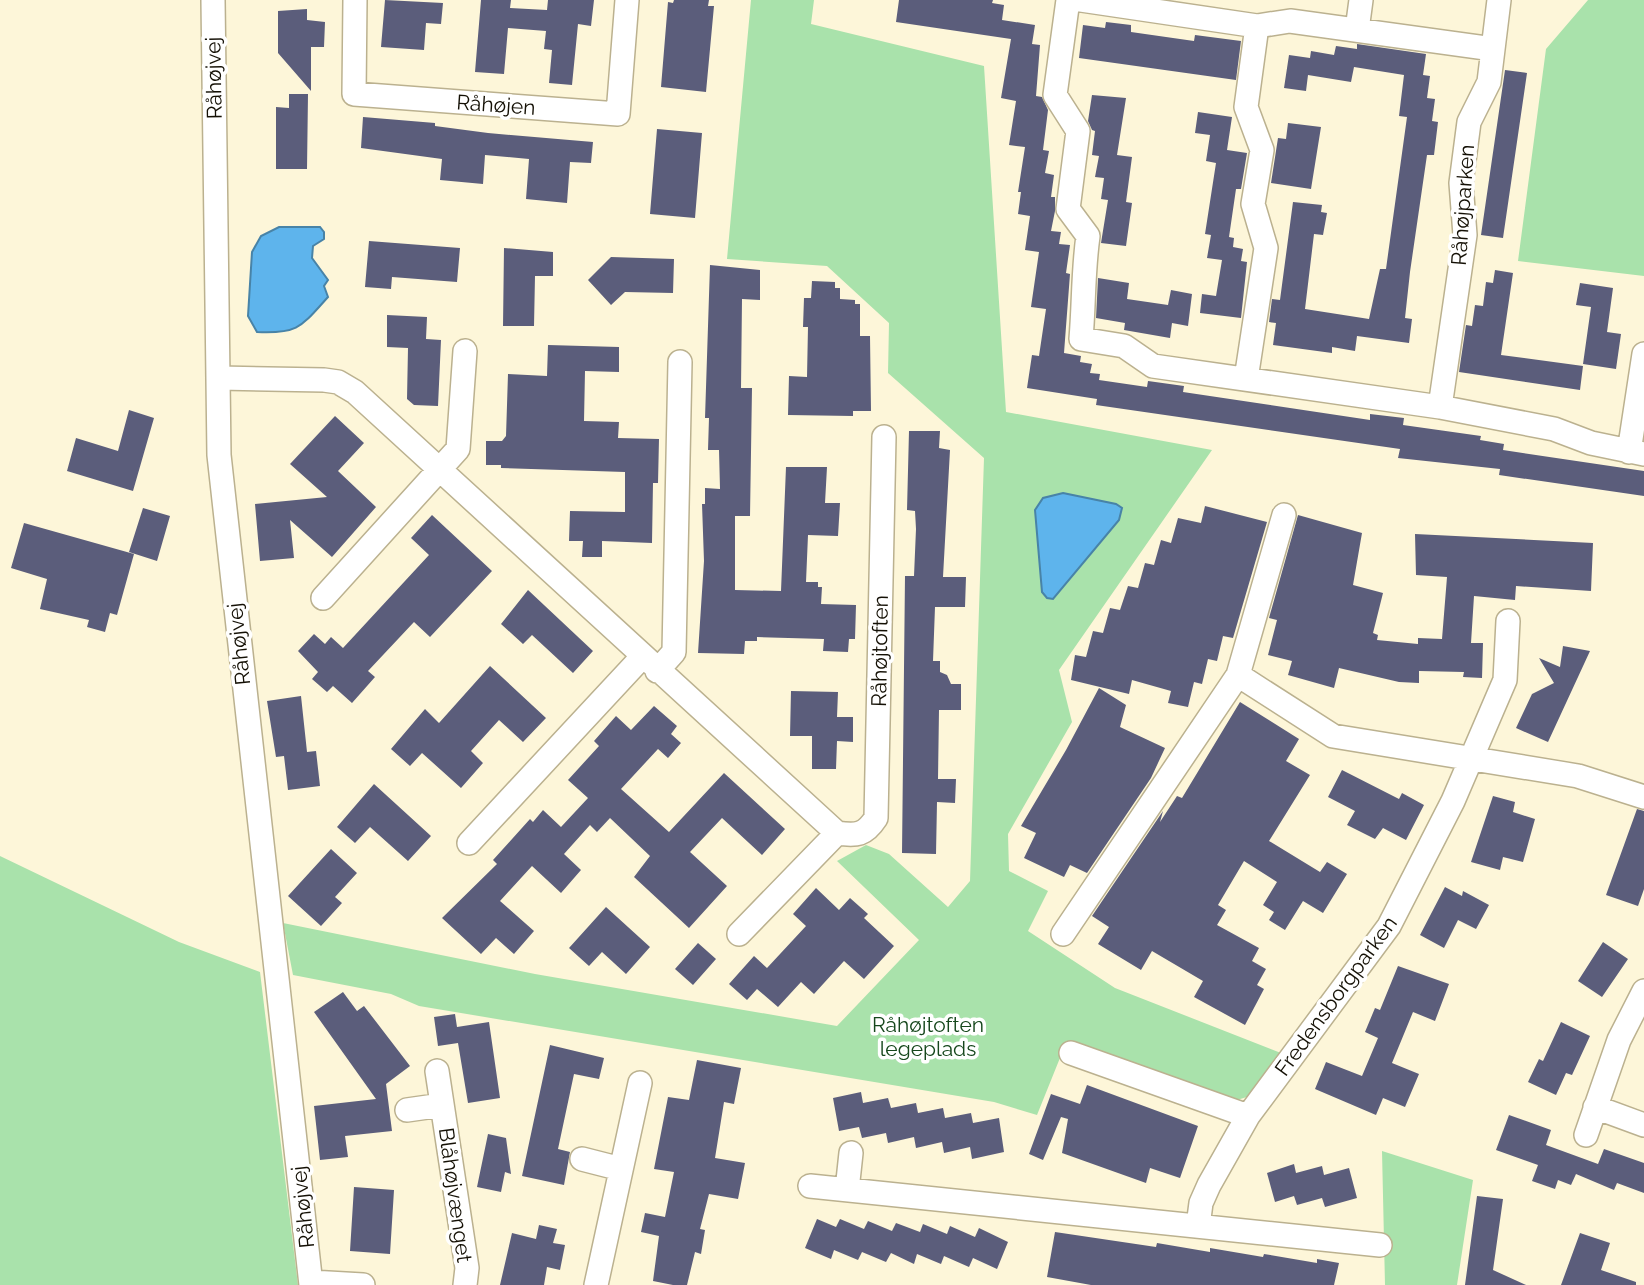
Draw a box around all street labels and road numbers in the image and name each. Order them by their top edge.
street label: Råhøjvej [200,37,227,119]
street label: Råhøjen [456,89,536,120]
street label: Råhøjparken [1446,144,1479,266]
street label: Råhøjtoften [866,595,893,707]
street label: Råhøjvej [222,602,255,686]
street label: Fredensborgparken [1269,911,1402,1080]
street label: Blåhøjvænget [434,1126,477,1264]
street label: Råhøjvej [286,1165,319,1249]

